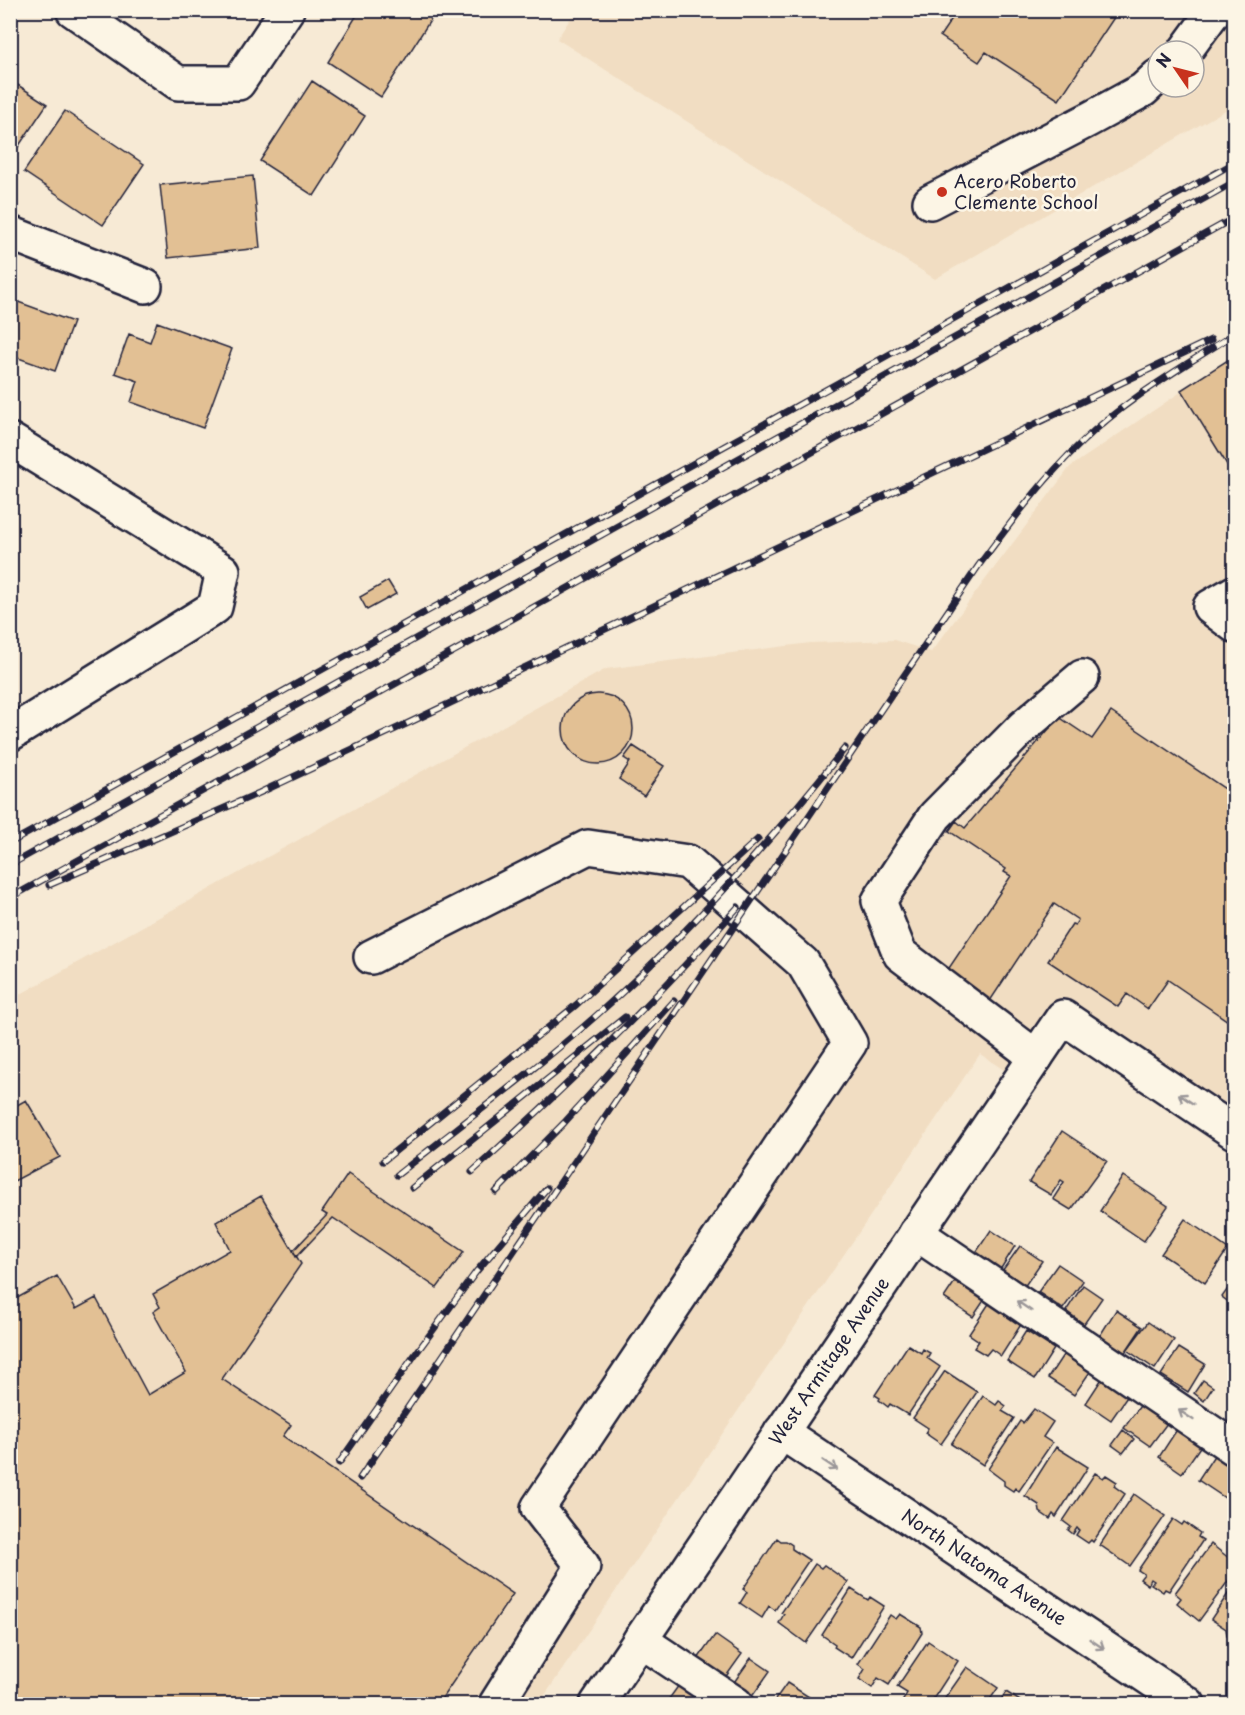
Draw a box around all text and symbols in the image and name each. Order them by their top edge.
north arrow [1146,39,1206,99]
text: N [1149,48,1176,72]
place label: Acero Roberto Clemente School [954,167,1098,215]
marker: Acero Roberto Clemente School [935,185,949,199]
one-way arrow [1178,1093,1195,1105]
street label: West Armitage Avenue [761,1271,895,1450]
one-way arrow [1017,1300,1033,1312]
one-way arrow [1178,1409,1195,1421]
one-way arrow [821,1459,838,1471]
street label: North Natoma Avenue [897,1501,1073,1631]
one-way arrow [1088,1637,1105,1650]

